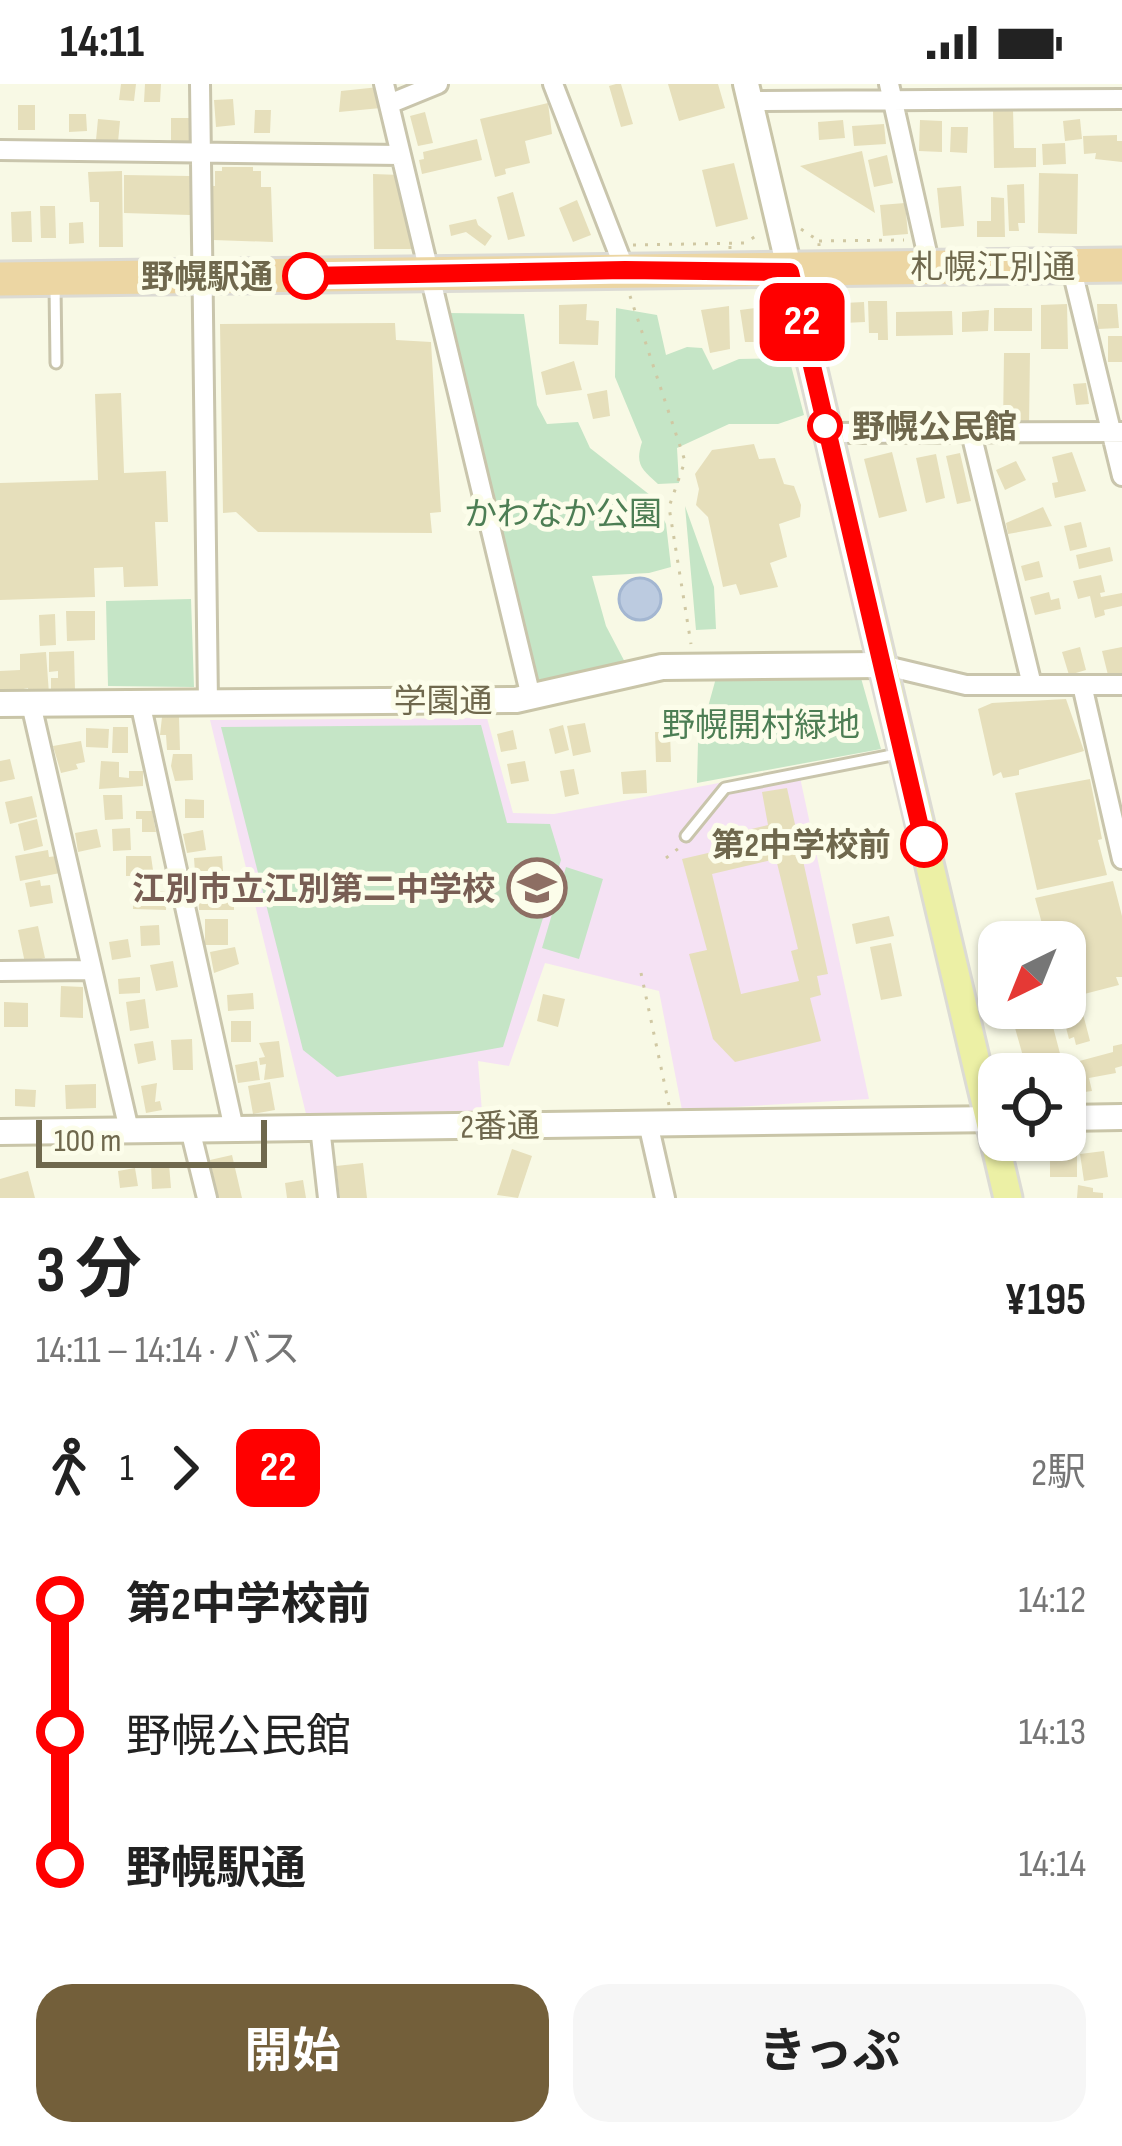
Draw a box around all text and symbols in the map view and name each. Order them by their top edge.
text: 14:11 [60,15,144,70]
street label: 札幌江別通 [911,248,1076,288]
marker: 野幌駅通 [284,254,328,298]
place label: 野幌駅通 [141,258,273,298]
line badge: 22 [748,283,856,361]
text: 22 [784,296,820,347]
place label: 野幌公民館 [852,408,1017,448]
marker: 野幌公民館 [809,410,841,442]
park label: かわなか公園 [464,495,662,535]
street label: 学園通 [394,682,493,722]
park label: 野幌開村緑地 [662,706,860,746]
marker: 第2中学校前 [902,822,946,866]
place label: 第2中学校前 [712,826,891,866]
school or university icon: 江別市立江別第二中学校 [506,857,568,919]
place label: 江別市立江別第二中学校 [132,870,495,910]
north arrow [978,921,1086,1029]
map controls [978,921,1086,1161]
button: locate [978,1053,1086,1161]
street label: 2番通 [460,1106,540,1148]
scale bar [36,1114,267,1167]
text: 100 m [54,1121,121,1161]
text: 3 分 [36,1232,142,1311]
text: ¥195 [1004,1273,1086,1328]
text: 14:11 – 14:14 · バス [36,1327,300,1374]
icon: walk [36,1435,102,1501]
icon: forward [152,1435,218,1501]
text: 22 [260,1442,296,1493]
text: 1 [120,1445,134,1492]
text: 2駅 [1031,1450,1086,1497]
text: 14:12 [1019,1577,1086,1624]
text: 第2中学校前 [126,1578,371,1633]
text: 14:13 [1019,1709,1086,1756]
text: 野幌公民館 [126,1710,351,1765]
text: 14:14 [1019,1841,1086,1888]
text: 野幌駅通 [126,1842,306,1897]
button: 開始 [36,1984,549,2122]
button: きっぷ [573,1984,1086,2122]

